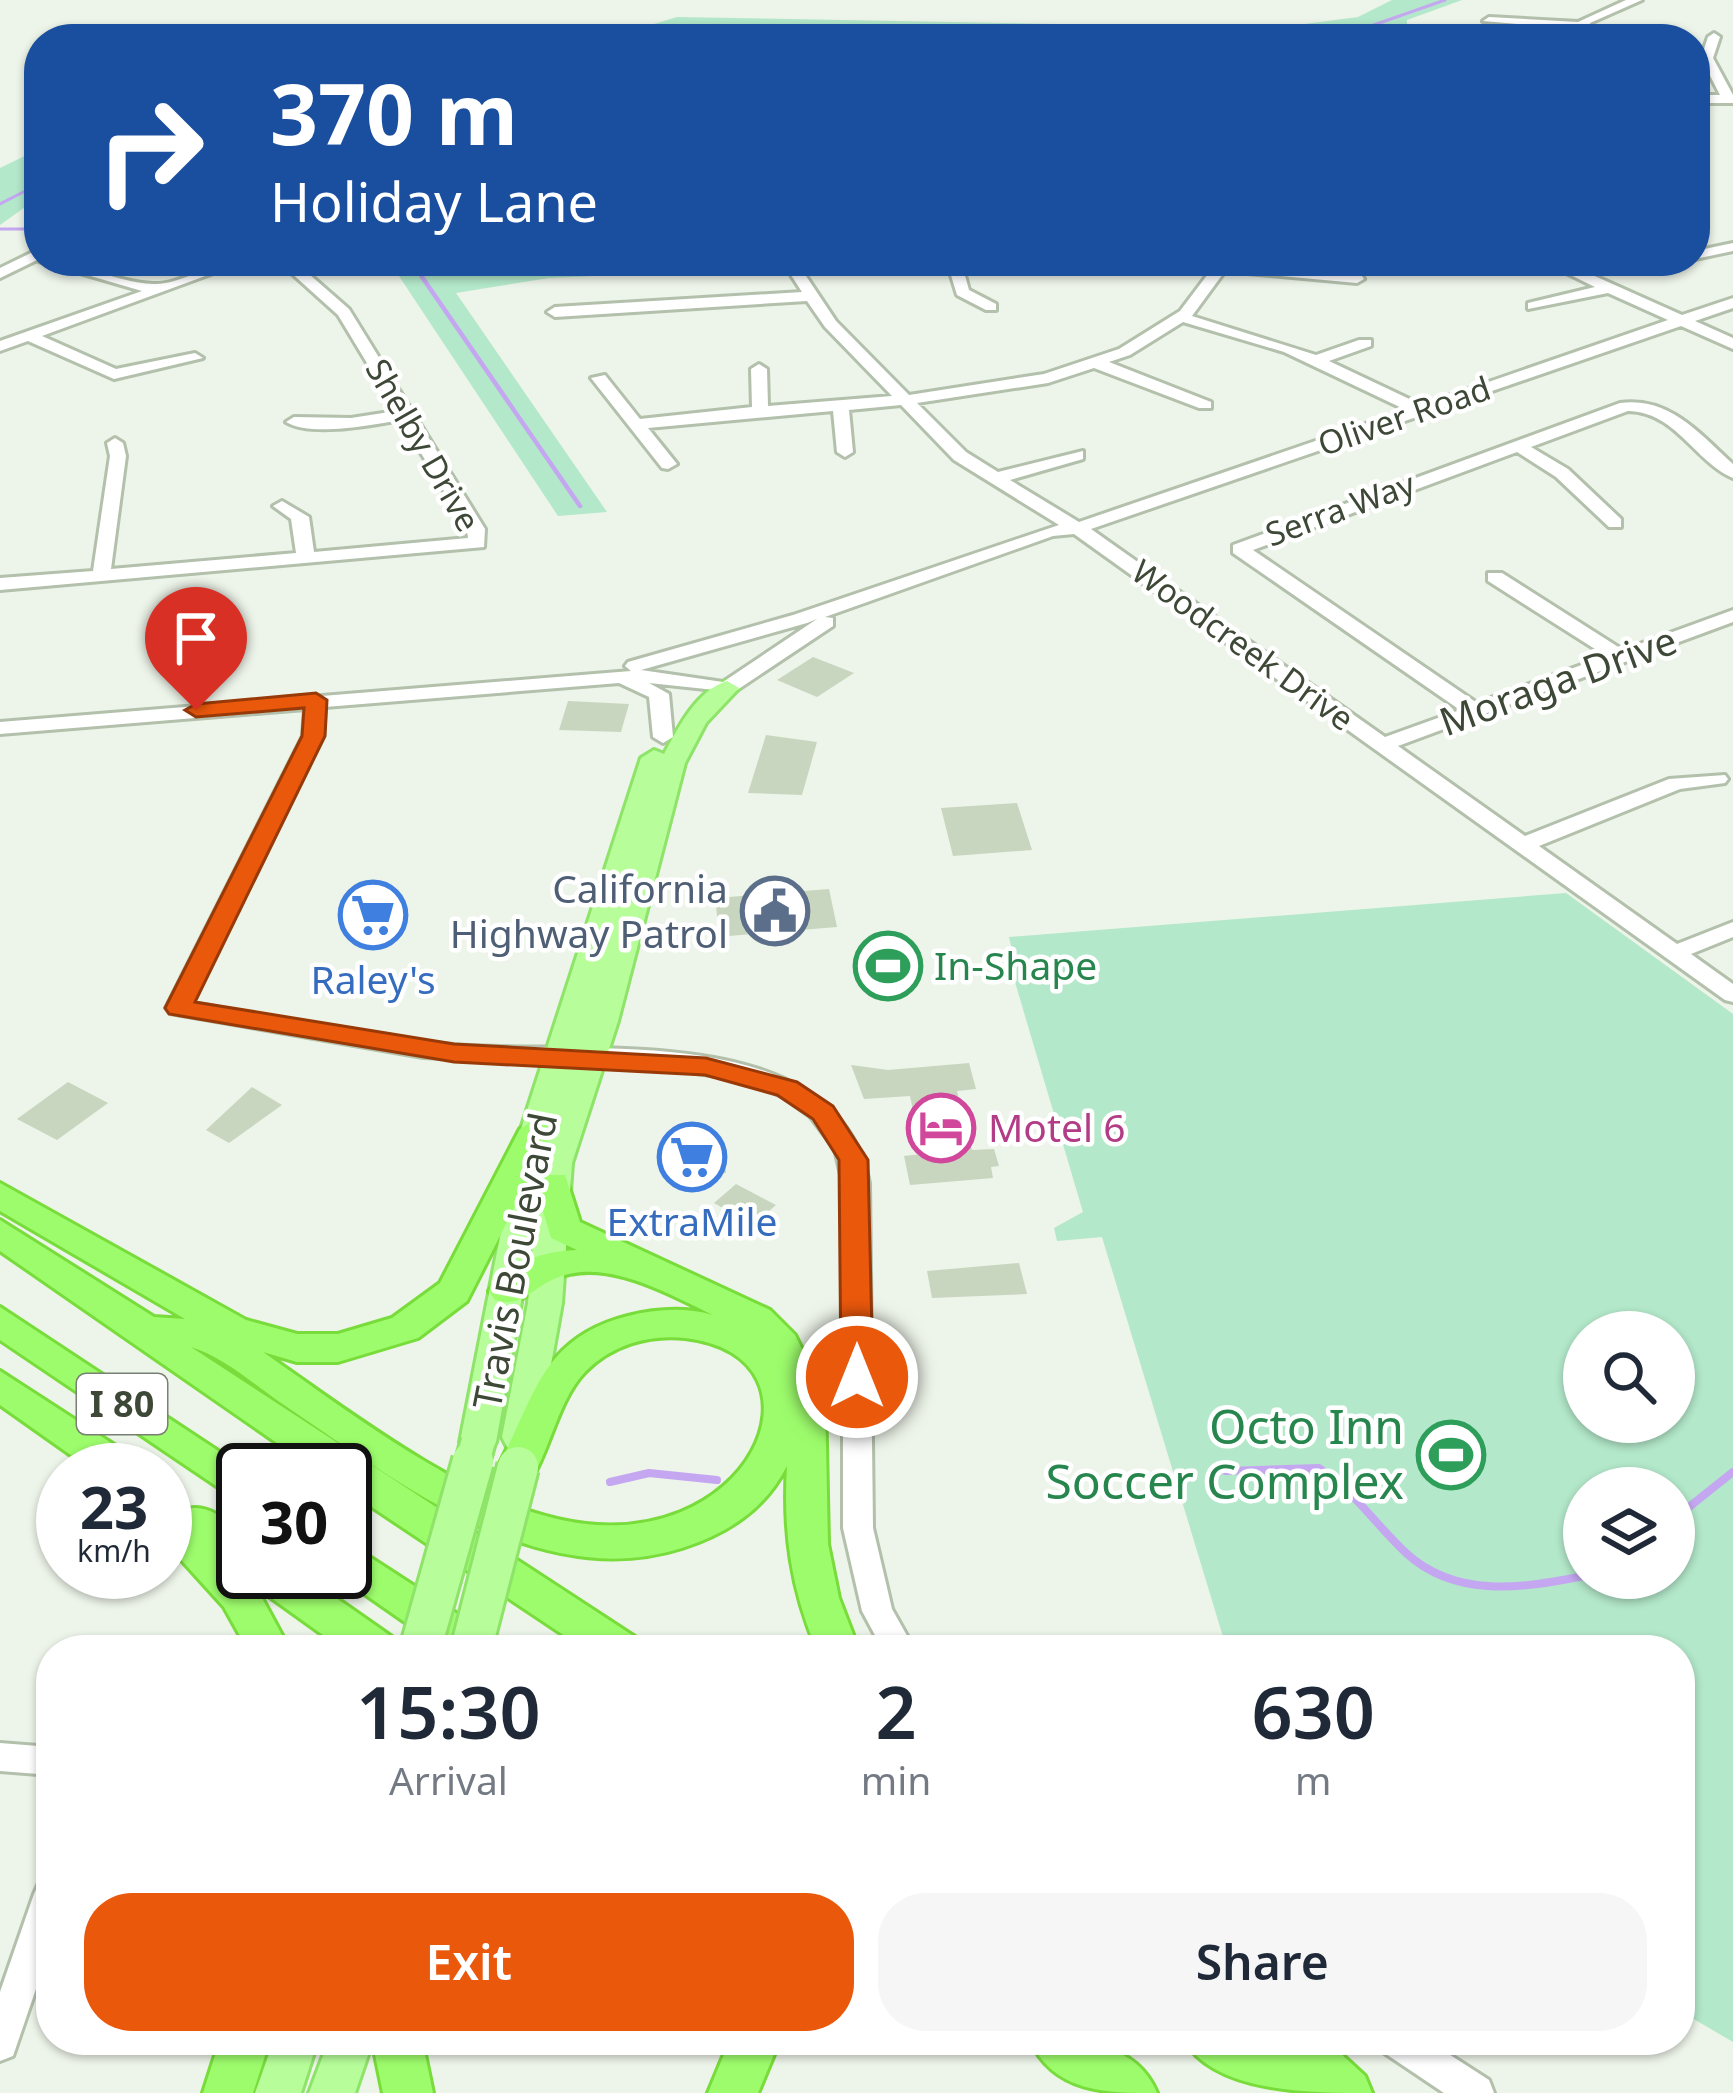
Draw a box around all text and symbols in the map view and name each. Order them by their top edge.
text: 370 m [270,55,518,170]
icon: right [72,72,228,228]
text: Holiday Lane [270,164,598,238]
street label: Shelby Drive [356,350,491,539]
street label: Oliver Road [1312,365,1496,466]
street label: Serra Way [1259,461,1421,556]
street label: Woodcreek Drive [1123,549,1363,740]
pin [145,587,247,710]
icon: arrive [163,605,229,671]
street label: Moraga Drive [1432,612,1683,747]
place label: California Highway Patrol [450,861,728,959]
public building icon: California Highway Patrol [740,876,810,946]
supermarket icon: Raley's [338,880,408,950]
sports icon: In-Shape [853,931,923,1001]
place label: In-Shape [934,938,1097,991]
place label: Raley's [310,952,436,1005]
hotel icon: Motel 6 [906,1093,976,1163]
place label: Motel 6 [988,1100,1126,1153]
street label: Travis Boulevard [459,1108,568,1413]
supermarket icon: ExtraMile [657,1122,727,1192]
place label: ExtraMile [606,1194,778,1247]
map controls [1563,1311,1695,1599]
button: search [1563,1311,1695,1443]
position arrow [794,1314,920,1440]
road number: I 80 [77,1374,167,1434]
place label: Octo Inn Soccer Complex [1045,1393,1404,1513]
sports icon: Octo Inn Soccer Complex [1416,1420,1486,1490]
speed limit sign: 30 [216,1443,372,1599]
text: 23 [80,1465,148,1547]
button: layers [1563,1467,1695,1599]
text: km/h [77,1530,151,1571]
text: 15:30 [356,1662,541,1760]
text: 2 [875,1662,917,1760]
text: 630 [1251,1662,1375,1760]
text: Arrival [389,1753,508,1806]
text: min [861,1753,931,1806]
text: m [1295,1753,1331,1806]
button: Exit [84,1893,854,2031]
button: Share [878,1893,1647,2031]

